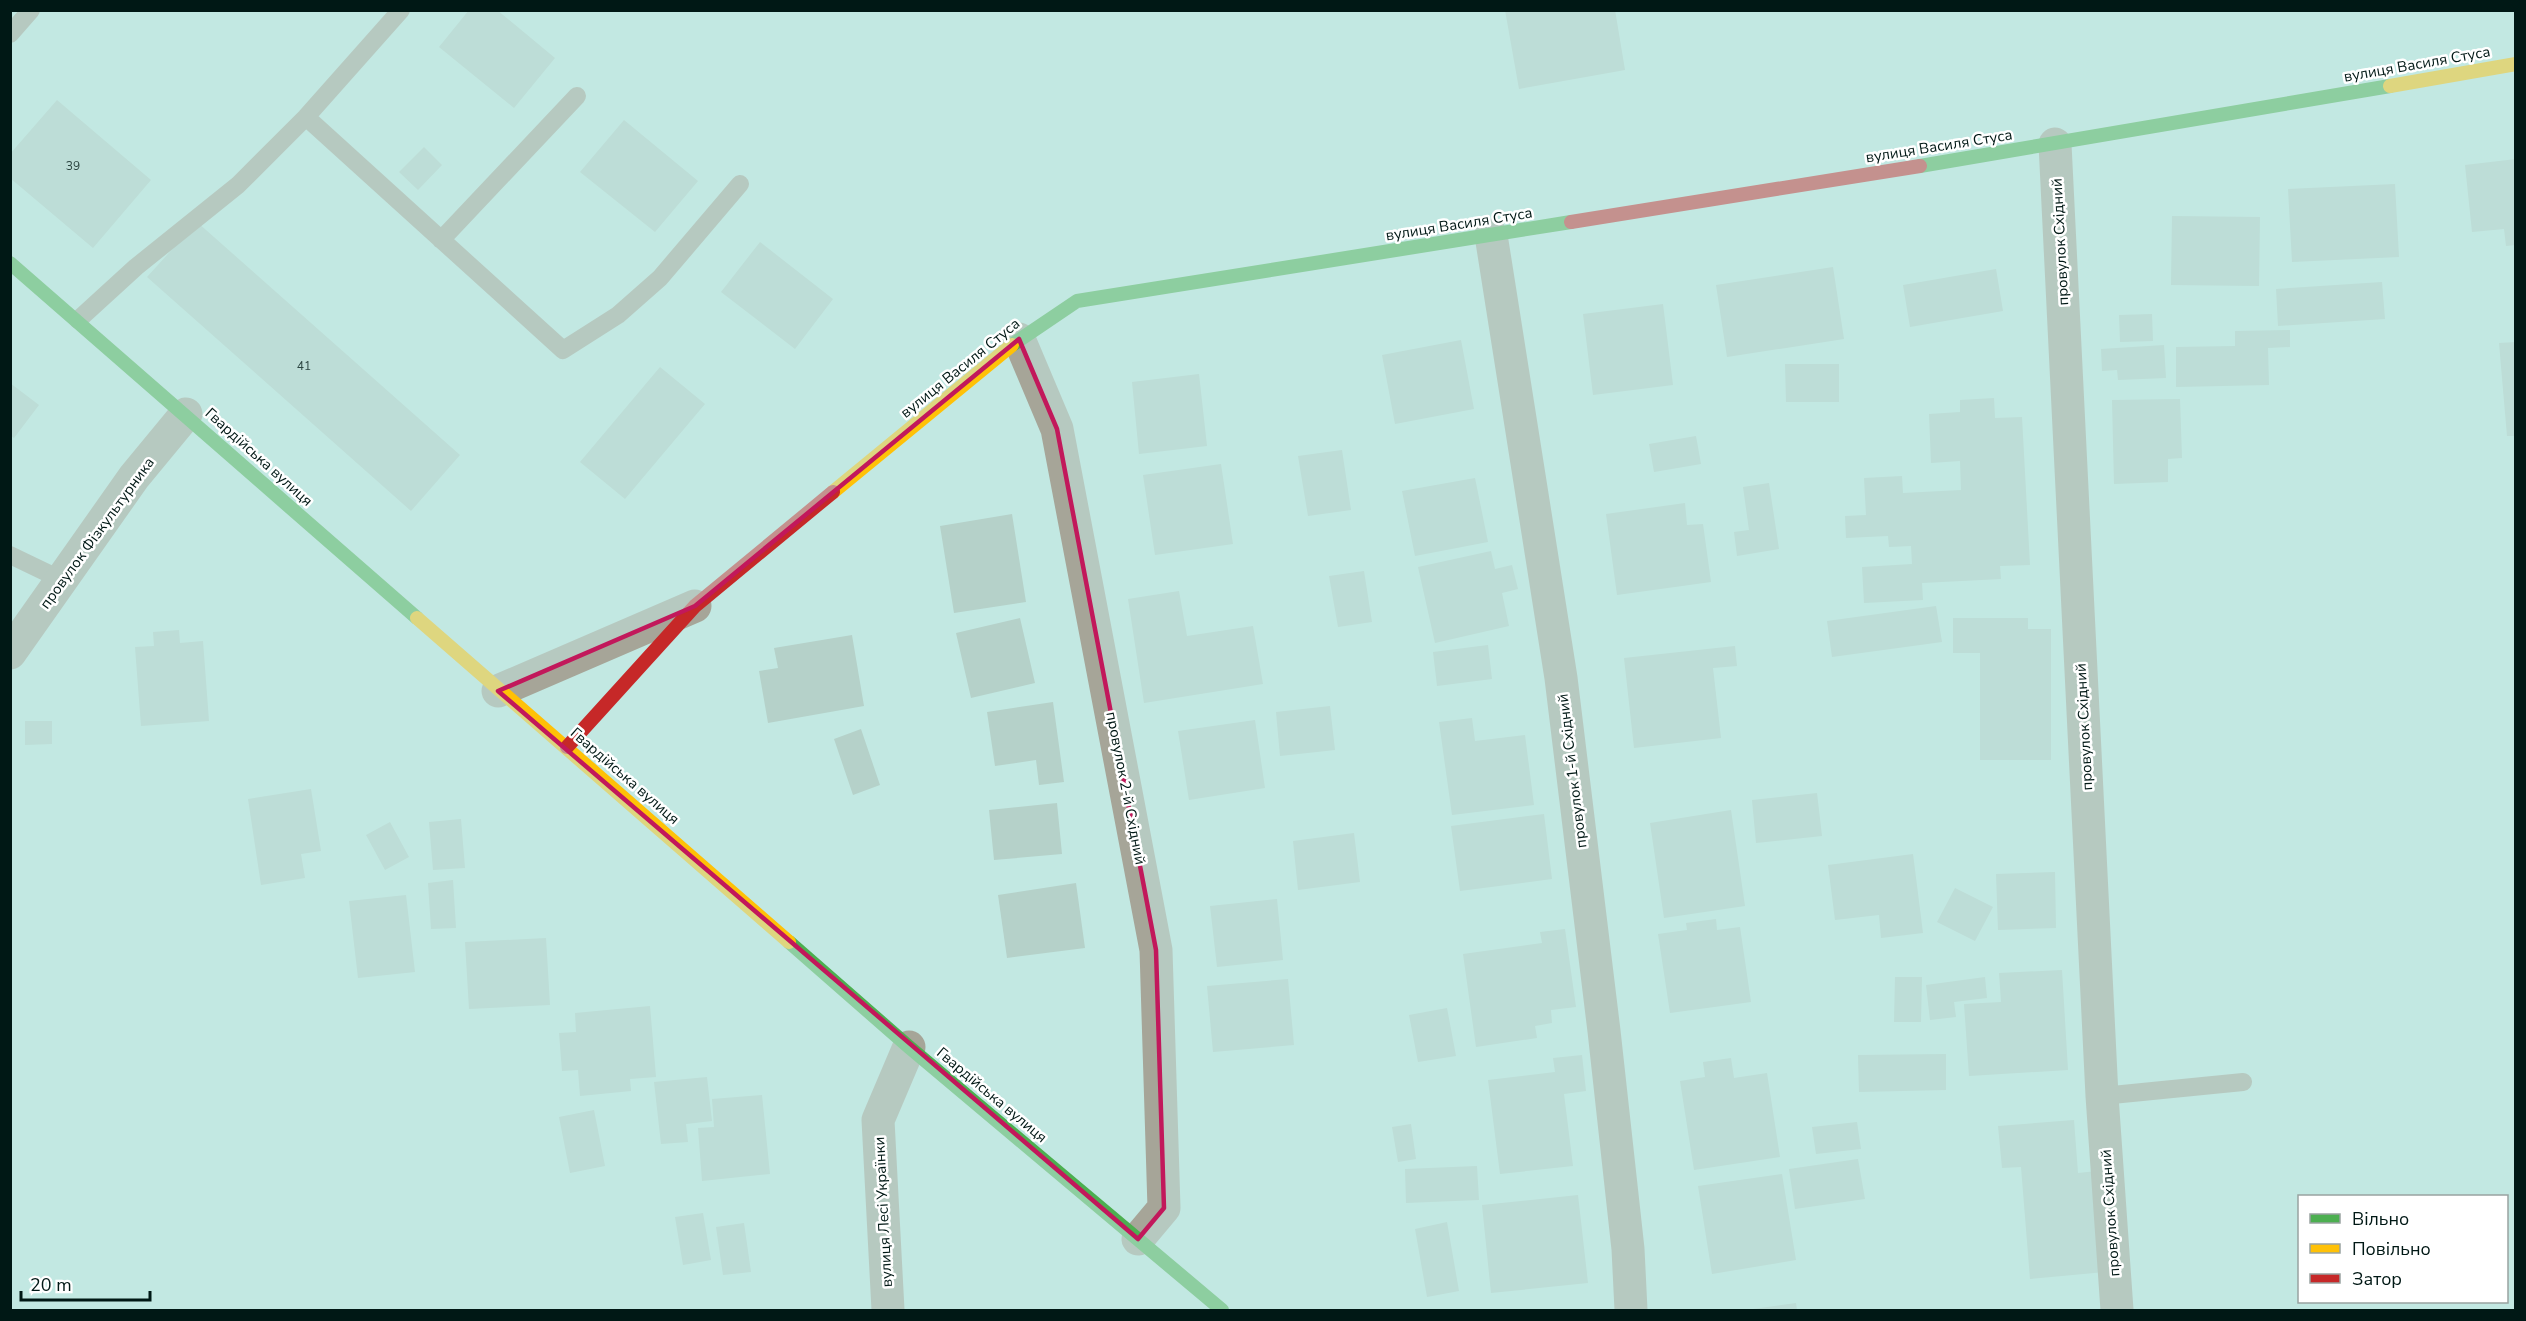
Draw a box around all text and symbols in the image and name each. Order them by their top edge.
street label: вулиця Василя Стуса [2342,41,2492,87]
street label: вулиця Василя Стуса [1864,125,2014,167]
house number: 39 [66,158,80,174]
street label: провулок Східний [2047,178,2073,306]
street label: вулиця Василя Стуса [1384,203,1534,245]
street label: вулиця Василя Стуса [896,314,1024,422]
house number: 41 [297,358,311,374]
street label: Гвардійська вулиця [201,403,317,511]
street label: провулок Фізкультурника [35,453,159,613]
street label: провулок Східний [2071,663,2097,791]
street label: провулок 1-й Східний [1553,693,1591,849]
street label: провулок 2-й Східний [1101,710,1151,866]
street label: Гвардійська вулиця [566,723,684,829]
street label: Гвардійська вулиця [933,1043,1051,1147]
street label: вулиця Лесі Українки [869,1136,897,1288]
street label: провулок Східний [2096,1149,2124,1277]
legend [2298,1195,2508,1303]
text: Вільно [2352,1207,2409,1231]
text: Повільно [2352,1237,2431,1261]
scale bar [21,1264,150,1302]
text: Затор [2352,1267,2402,1291]
text: 20 m [30,1273,72,1297]

